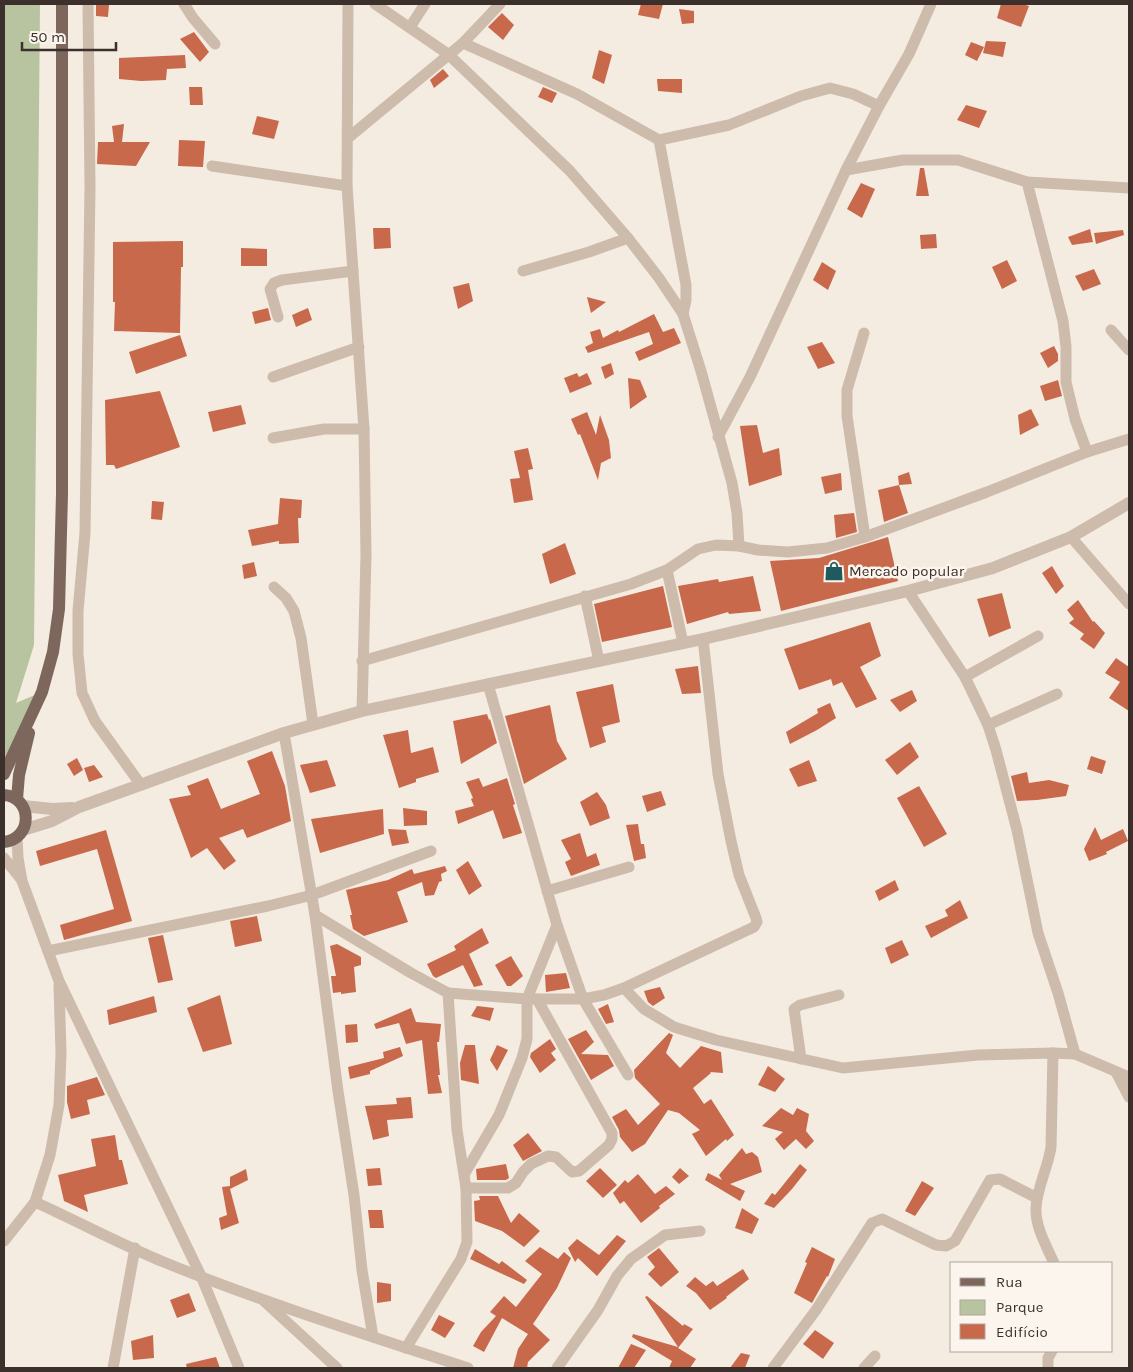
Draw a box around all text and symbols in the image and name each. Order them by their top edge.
scale bar [22,20,116,52]
text: 50 m [30,28,65,46]
shop icon: Mercado popular [823,560,845,582]
place label: Mercado popular [849,562,965,580]
legend [950,1262,1113,1352]
text: Rua [996,1273,1023,1291]
text: Parque [996,1298,1044,1316]
text: Edifício [996,1323,1048,1341]

